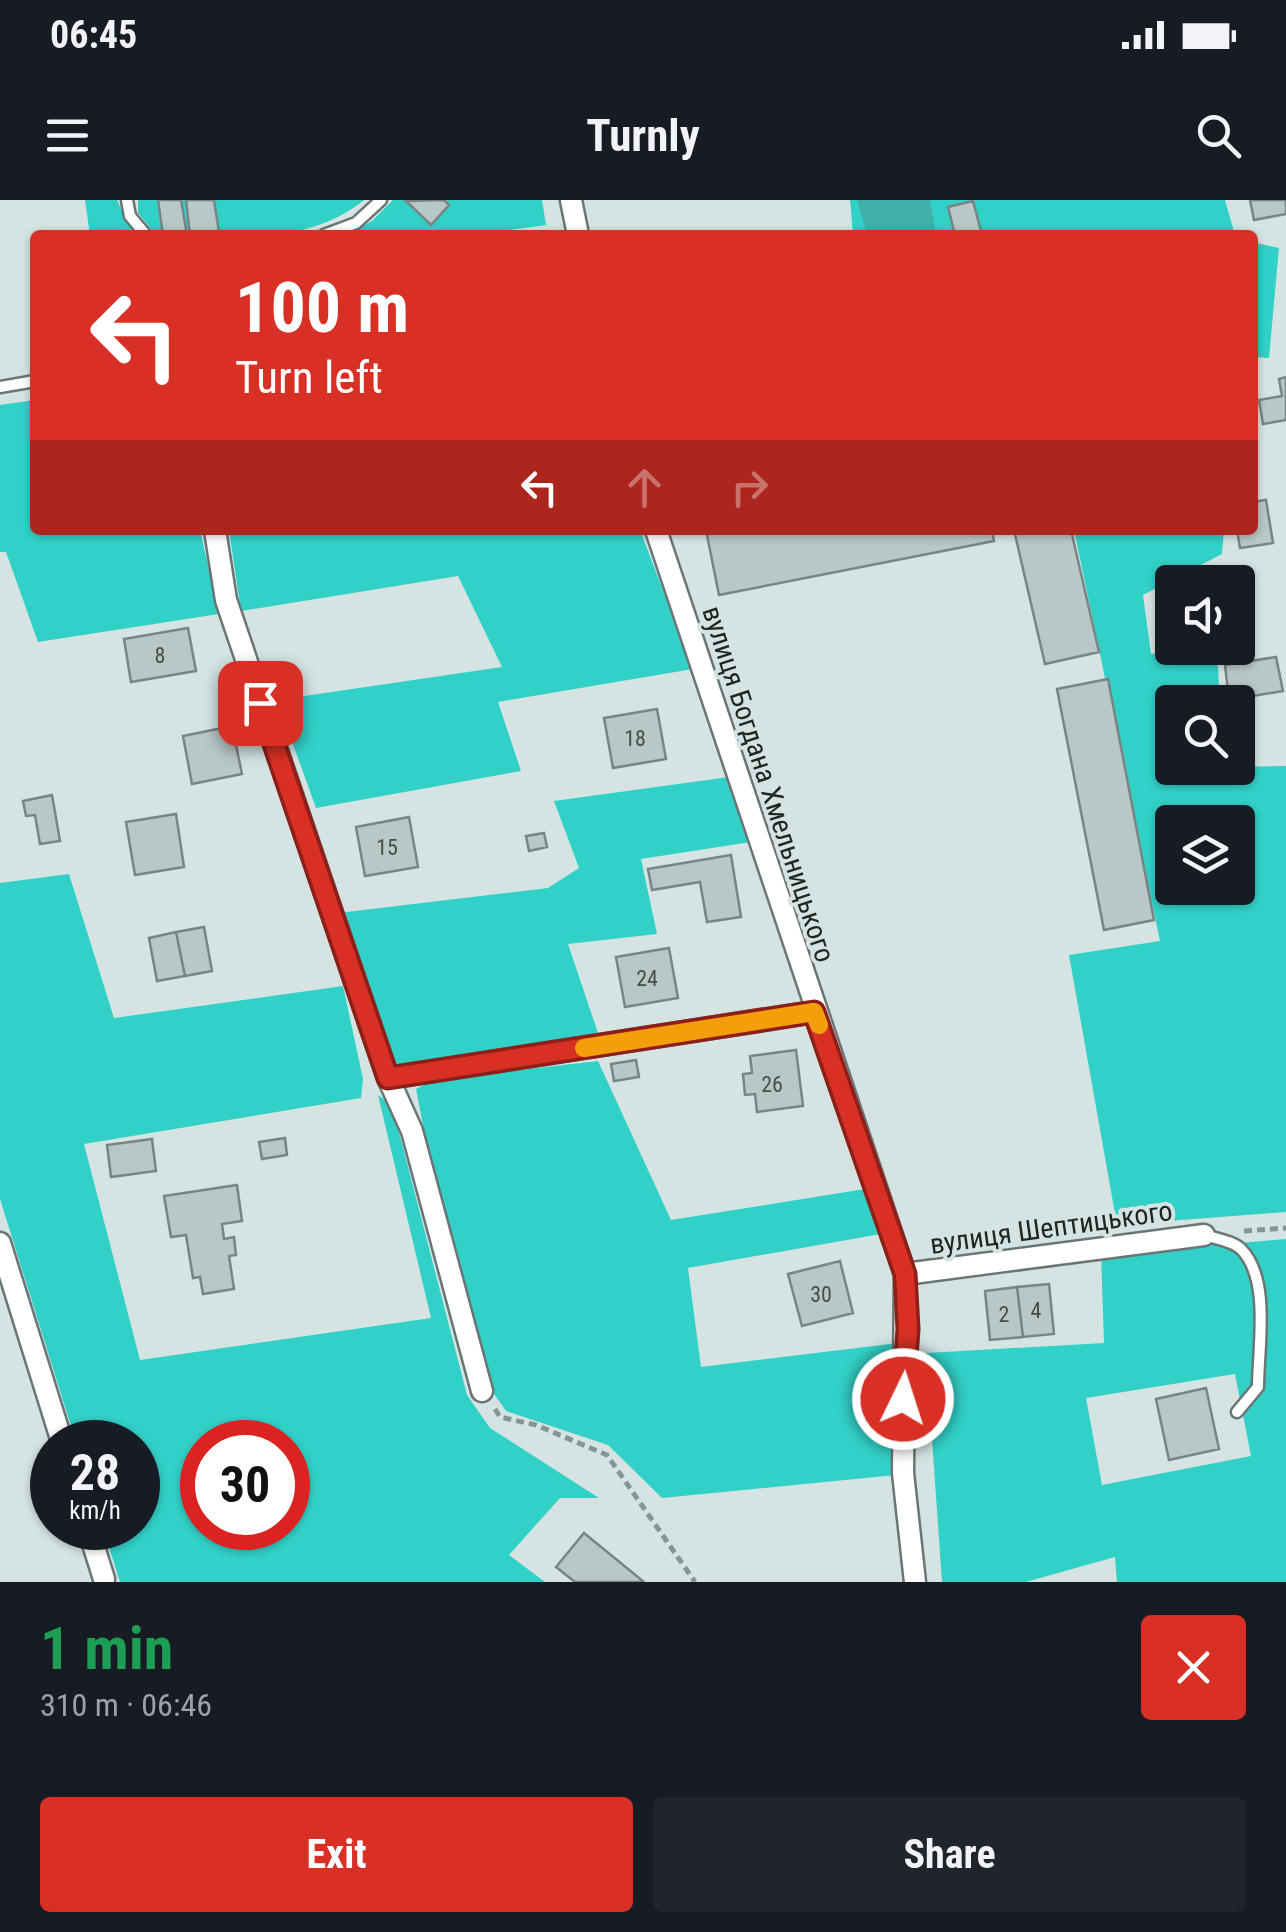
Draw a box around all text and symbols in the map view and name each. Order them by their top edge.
text: 06:45 [50,13,137,57]
icon: menu [40,108,95,163]
icon: search [1191,108,1246,163]
text: Turnly [586,109,700,162]
text: 100 m [235,267,409,349]
icon: left [70,270,200,400]
text: Turn left [235,351,383,404]
icon: left [512,460,567,515]
icon: ahead [617,460,672,515]
icon: right [722,460,777,515]
map controls [1155,565,1255,905]
button: sound [1155,565,1255,665]
street label: вулиця Богдана Хмельницького [695,602,842,966]
house number: 8 [155,643,165,668]
pin [218,661,303,746]
icon: arrive [233,676,288,731]
button: search [1155,685,1255,785]
house number: 18 [624,726,646,751]
button: layers [1155,805,1255,905]
house number: 15 [376,835,398,860]
house number: 24 [636,966,658,991]
house number: 26 [761,1072,783,1097]
street label: вулиця Шептицького [928,1194,1174,1261]
house number: 30 [810,1282,832,1307]
house number: 4 [1031,1298,1042,1323]
house number: 2 [999,1302,1009,1327]
position arrow [851,1347,955,1451]
speed limit sign: 30 [180,1420,310,1550]
text: 28 [70,1444,120,1502]
text: km/h [69,1496,121,1525]
text: 1 min [40,1613,173,1684]
button: close [1141,1615,1246,1720]
text: 310 m · 06:46 [40,1686,212,1724]
button: Exit [40,1797,633,1912]
button: Share [653,1797,1246,1912]

